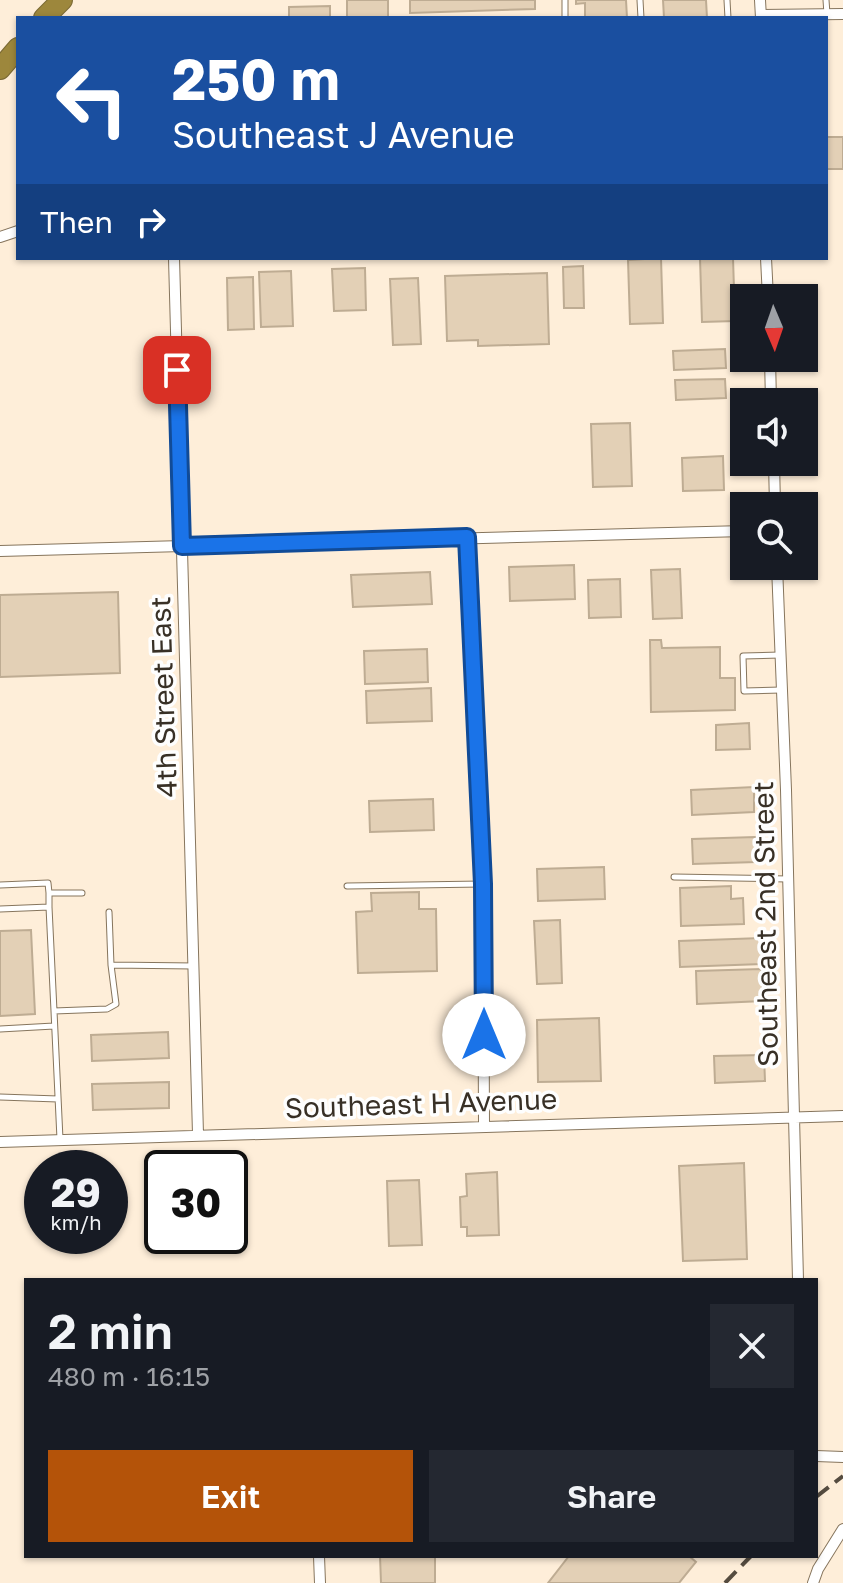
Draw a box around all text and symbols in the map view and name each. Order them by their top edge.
text: 250 m [172,45,340,112]
icon: left [40,48,144,152]
text: Southeast J Avenue [172,113,515,156]
icon: right [129,200,173,244]
text: Then [40,204,113,240]
north arrow [730,284,818,372]
map controls [730,284,818,580]
pin [143,336,211,404]
icon: arrive [155,348,199,392]
button: sound [730,388,818,476]
button: search [730,492,818,580]
street label: 4th Street East [143,596,183,798]
street label: Southeast 2nd Street [746,781,784,1067]
position arrow [442,993,526,1077]
street label: Southeast H Avenue [284,1082,558,1124]
speed limit sign: 30 [144,1150,248,1254]
text: 29 [51,1168,101,1216]
text: km/h [51,1210,101,1234]
text: 2 min [48,1302,173,1360]
button: close [710,1304,794,1388]
text: 480 m · 16:15 [48,1361,210,1392]
button: Exit [48,1450,413,1542]
button: Share [429,1450,794,1542]

